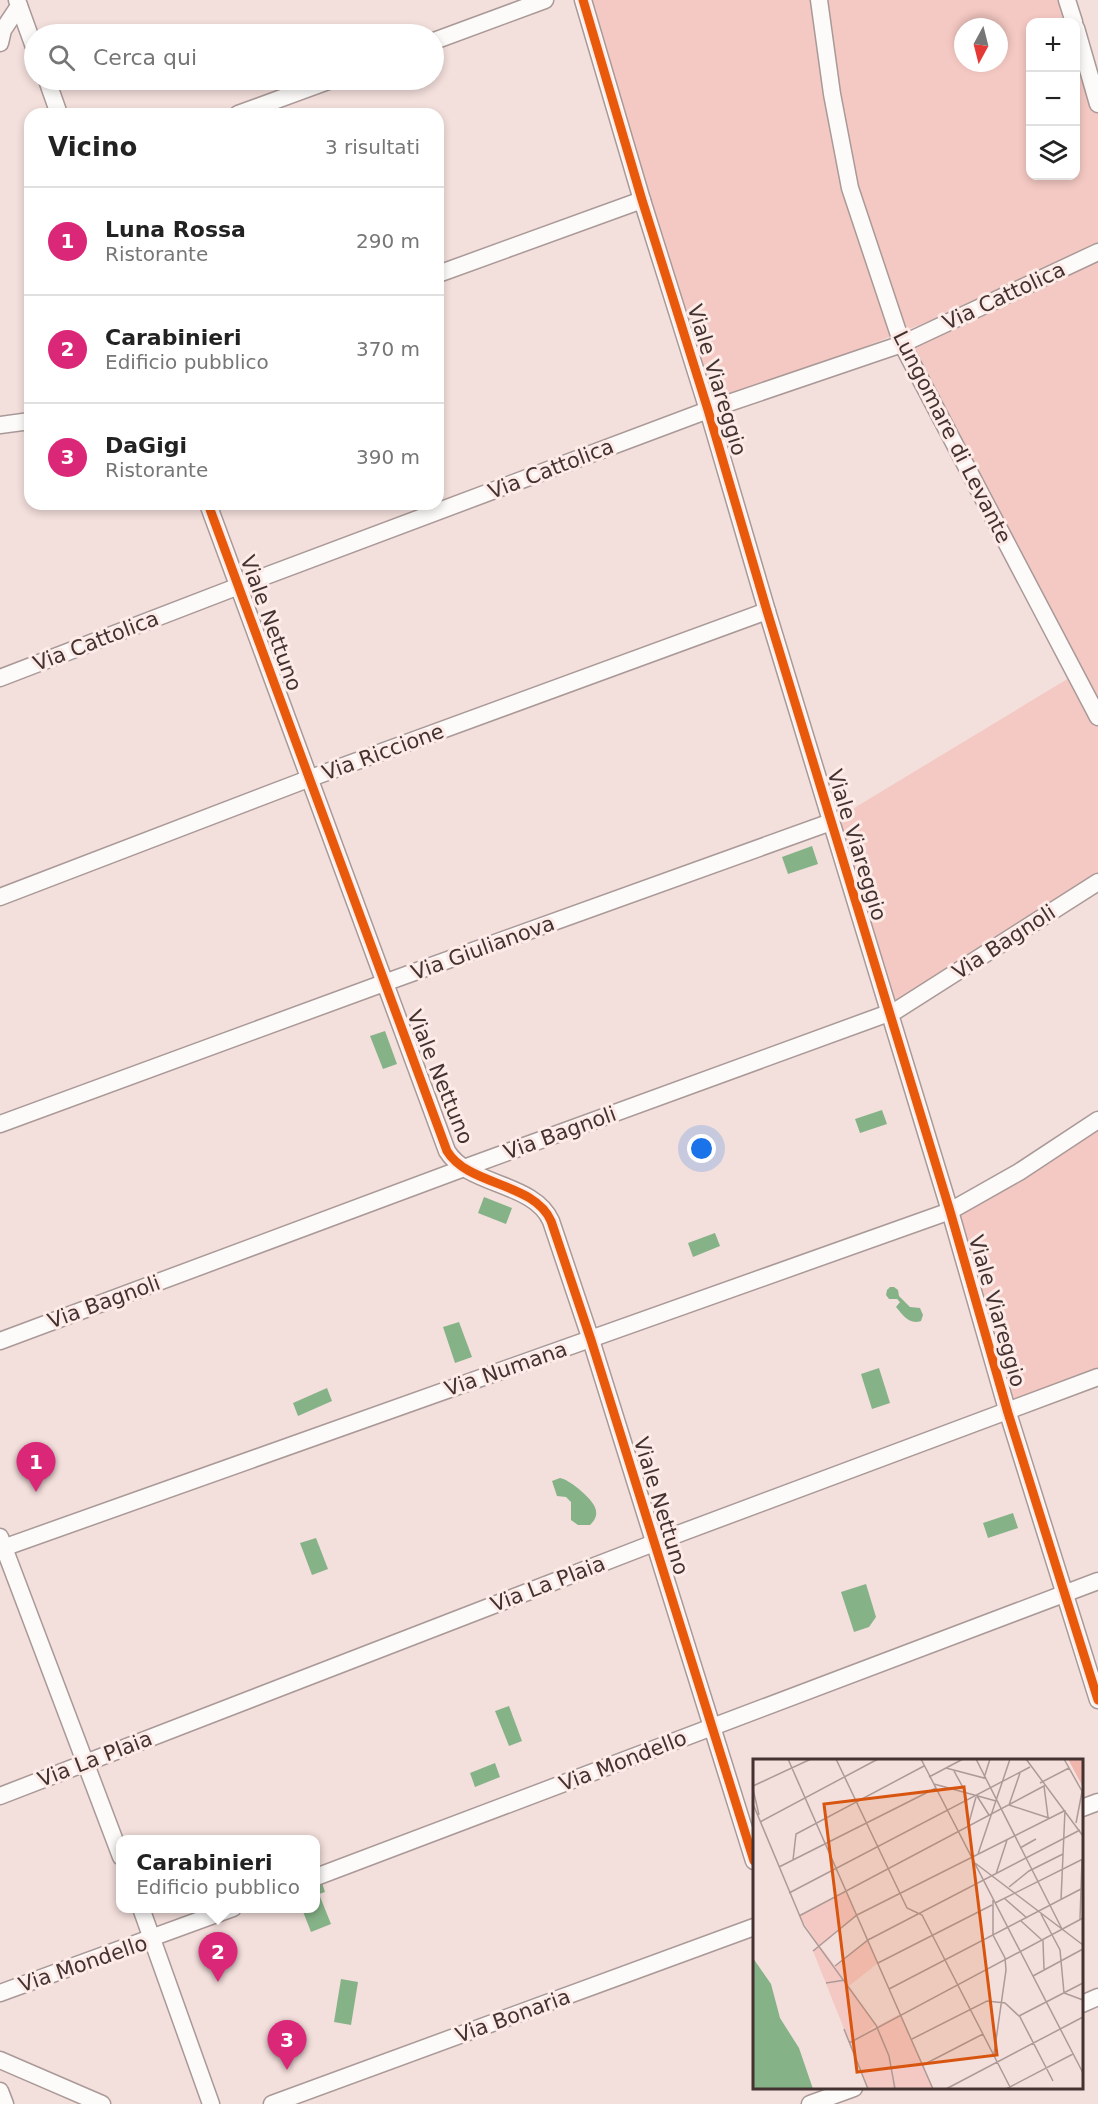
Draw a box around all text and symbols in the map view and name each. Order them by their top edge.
north arrow [954,18,1008,72]
map controls [1026,18,1080,180]
button: + [1026,18,1080,72]
search box [24,24,444,90]
icon: search [45,41,78,74]
text: Cerca qui [93,45,197,70]
button: − [1026,72,1080,126]
button: layers [1026,126,1080,180]
text: Vicino [48,132,137,162]
text: 3 risultati [325,135,420,159]
text: Luna Rossa [105,217,246,242]
text: 1 [61,229,74,253]
text: 290 m [356,229,420,253]
text: Ristorante [105,242,208,266]
street label: Via Cattolica [939,257,1069,335]
street label: Viale Viareggio [683,301,751,459]
text: Carabinieri [105,325,242,350]
street label: Lungomare di Levante [888,327,1016,547]
text: 2 [61,337,74,361]
text: 370 m [356,337,420,361]
text: Edificio pubblico [105,350,269,374]
text: DaGigi [105,433,187,458]
street label: Via Cattolica [485,434,617,504]
text: 3 [61,445,74,469]
text: 390 m [356,445,420,469]
text: Ristorante [105,458,208,482]
street label: Viale Nettuno [235,552,307,694]
street label: Via Cattolica [30,606,162,676]
street label: Via Riccione [319,719,447,785]
street label: Viale Viareggio [823,766,891,924]
street label: Via Bagnoli [948,900,1060,984]
street label: Via Giulianova [408,911,558,985]
street label: Viale Nettuno [402,1006,478,1148]
street label: Via Bagnoli [501,1102,619,1164]
your location [687,1134,716,1163]
street label: Viale Viareggio [964,1232,1030,1390]
street label: Via Bagnoli [45,1271,163,1333]
street label: Via Numana [442,1337,570,1401]
street label: Viale Nettuno [629,1434,693,1578]
pin: 1 [16,1442,56,1492]
street label: Via La Plaia [487,1551,609,1617]
street label: Via La Plaia [34,1726,156,1792]
street label: Via Mondello [556,1726,690,1796]
inset map [753,1759,1083,2089]
popup [116,1835,320,1913]
text: Carabinieri [136,1850,273,1875]
text: Edificio pubblico [136,1875,300,1899]
street label: Via Mondello [16,1931,150,1997]
pin: 2 [198,1932,238,1982]
street label: Via Bonaria [452,1984,574,2048]
pin: 3 [268,2020,306,2070]

